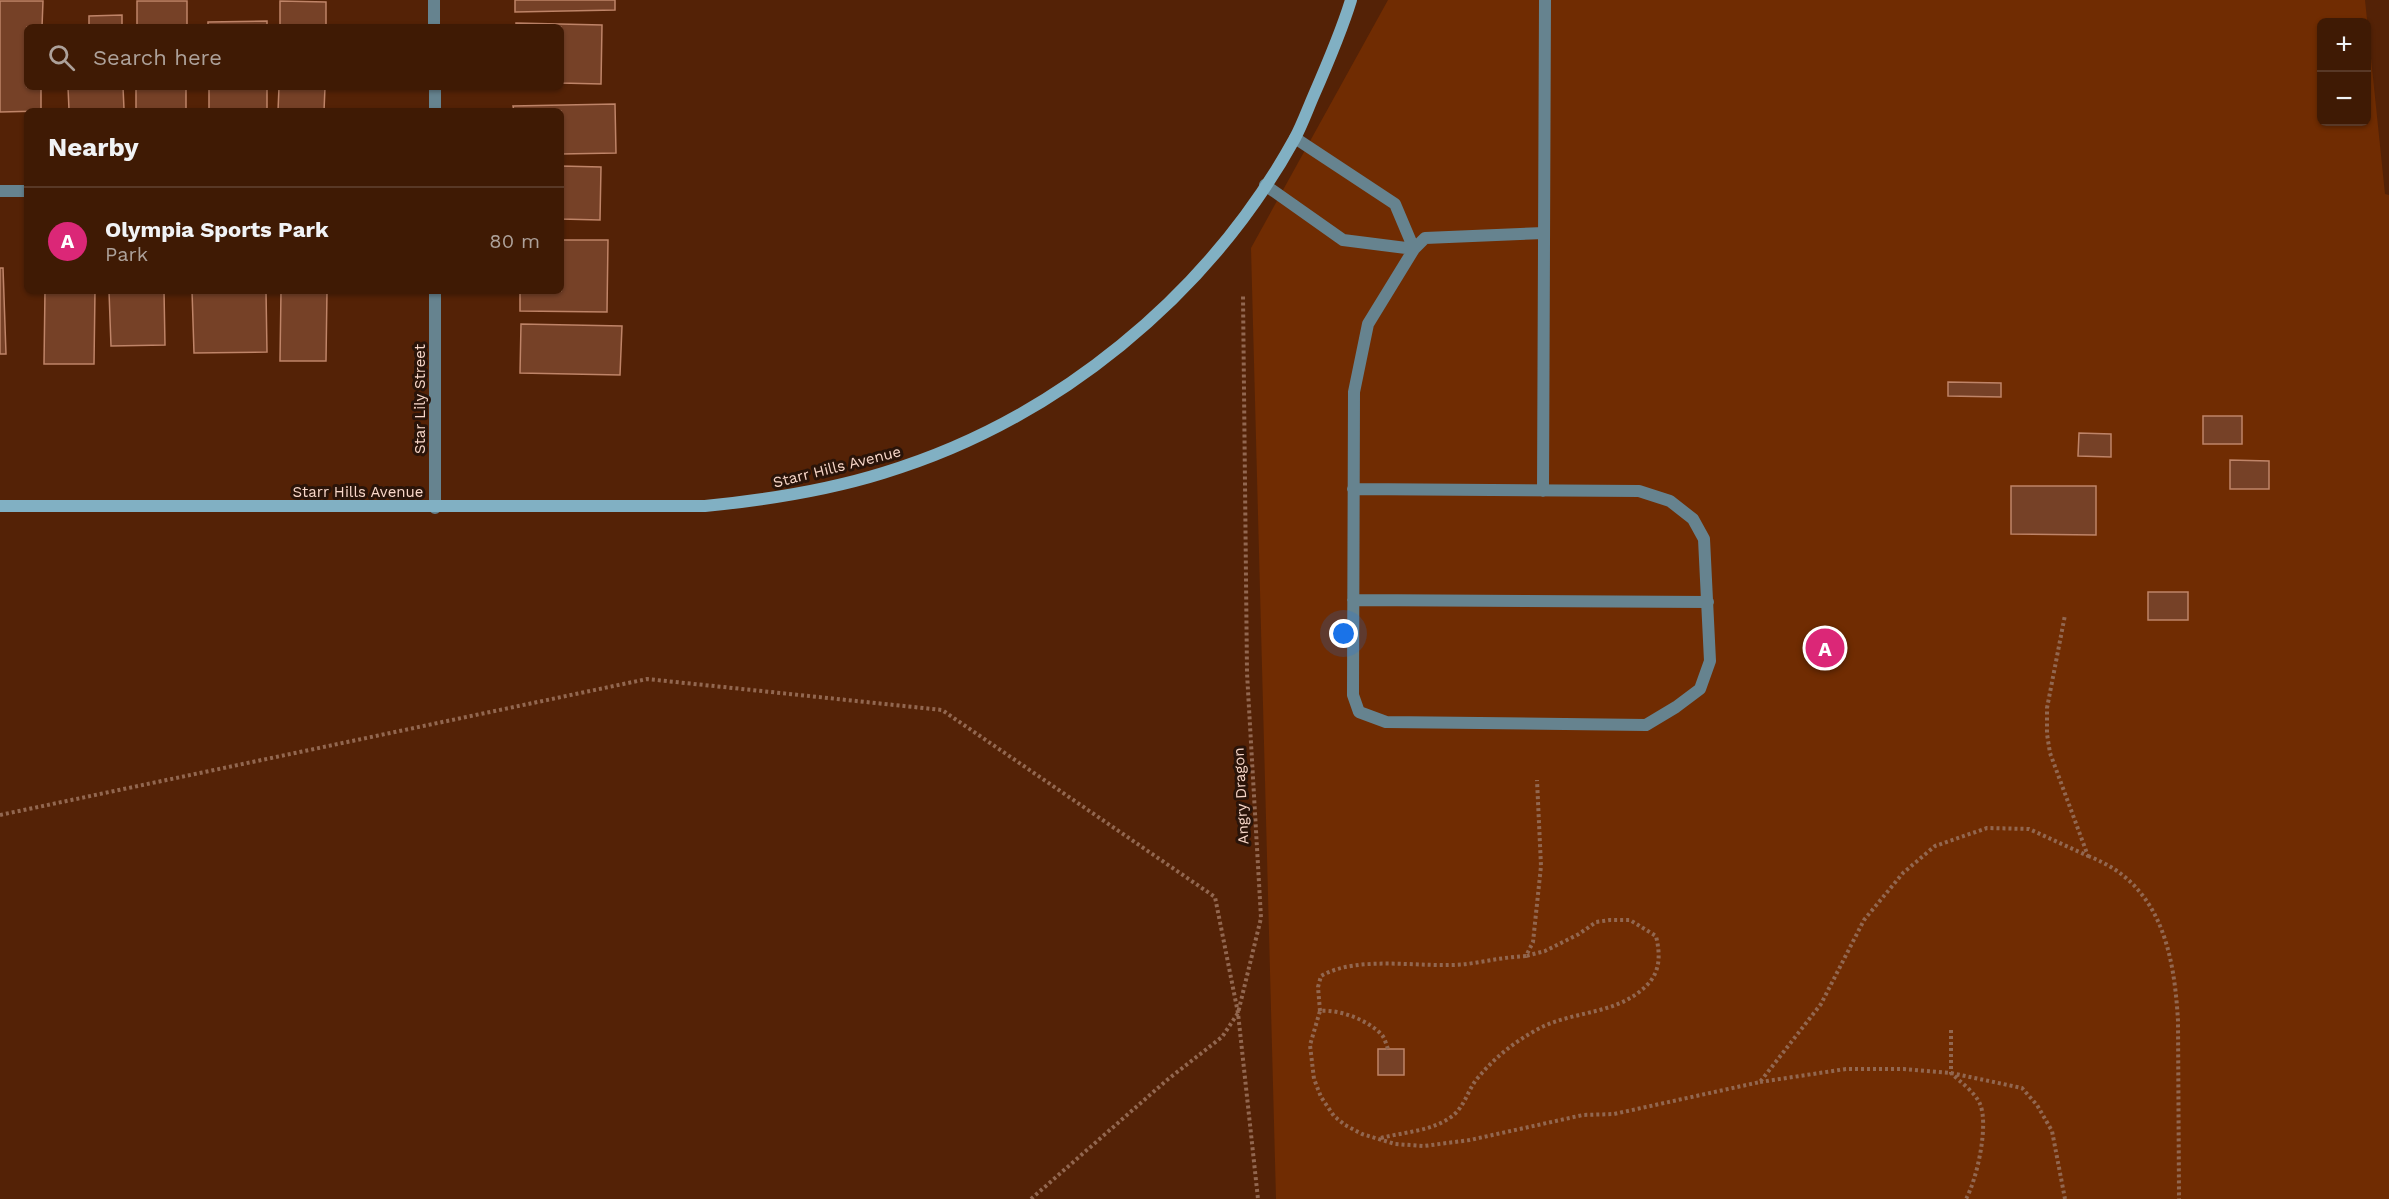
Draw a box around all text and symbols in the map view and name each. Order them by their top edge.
map controls [2317,18,2371,126]
button: + [2317,18,2371,72]
search box [24,24,564,90]
icon: search [45,41,78,74]
text: Search here [93,45,222,70]
button: − [2317,72,2371,126]
text: Nearby [48,132,139,162]
text: Olympia Sports Park [105,217,329,242]
text: A [61,229,74,253]
text: 80 m [489,229,540,253]
text: Park [105,242,148,266]
street label: Star Lily Street [411,343,429,454]
street label: Starr Hills Avenue [771,442,903,492]
street label: Starr Hills Avenue [292,483,424,501]
your location [1329,619,1358,648]
pin: A [1806,626,1844,670]
street label: Angry Dragon [1229,747,1253,845]

